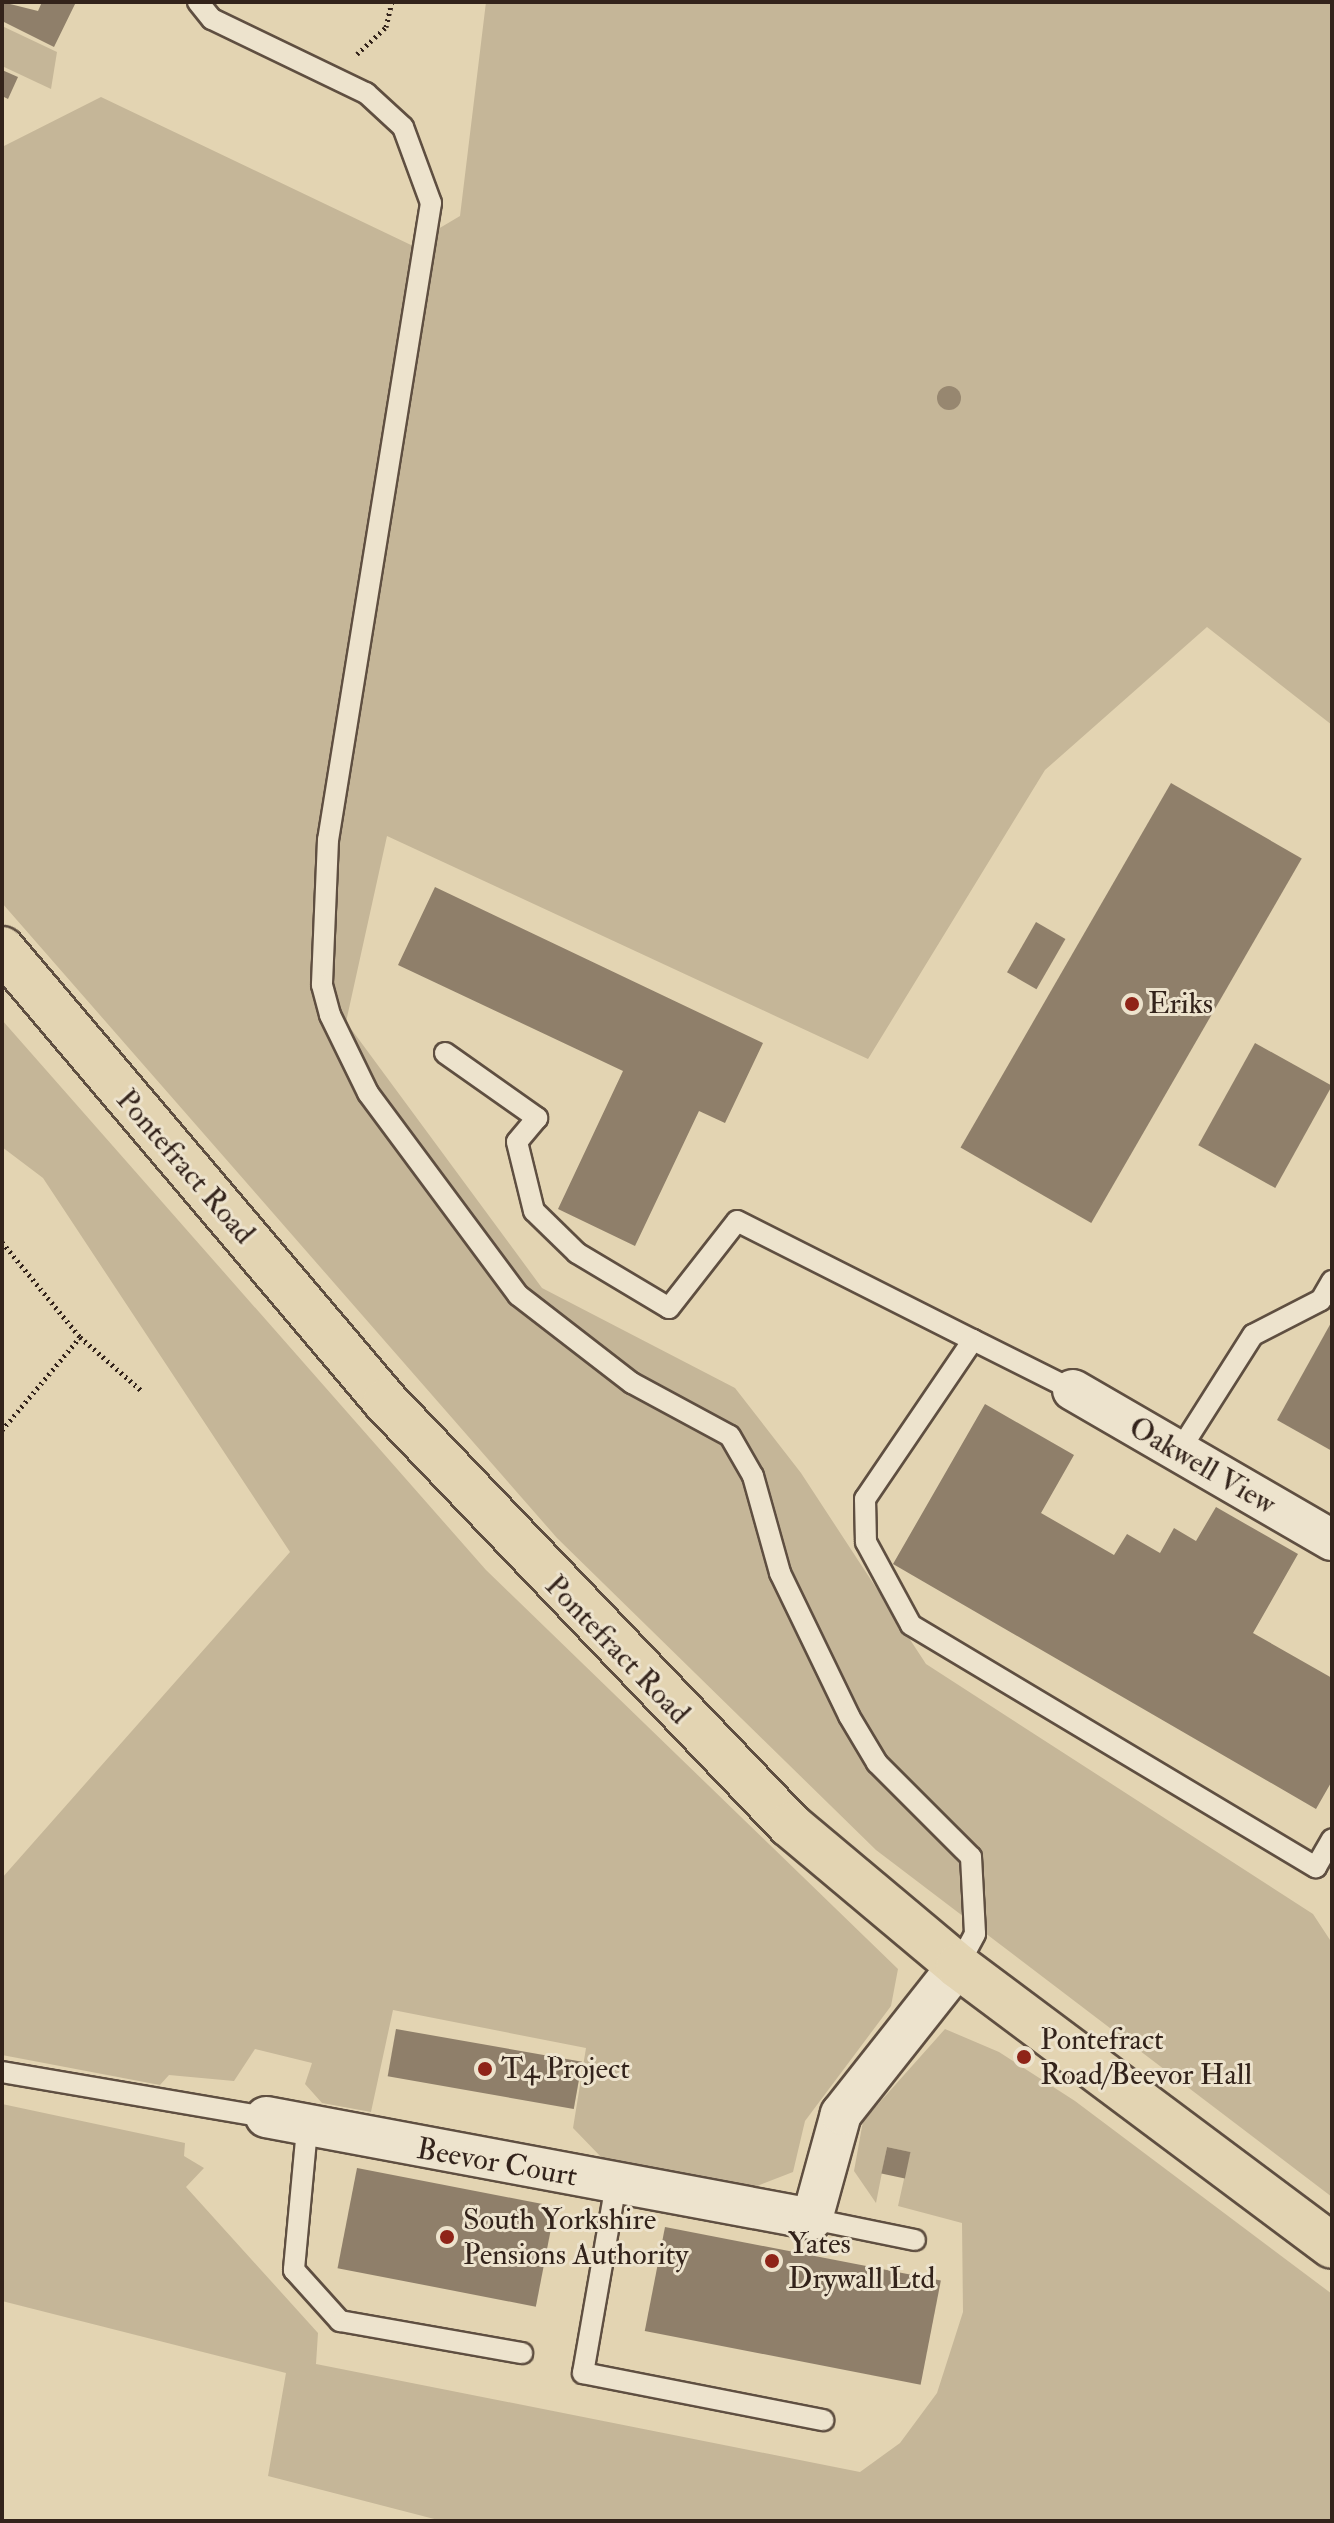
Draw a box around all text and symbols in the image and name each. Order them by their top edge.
place label: Eriks [1148,986,1213,1022]
marker: Eriks [1123,995,1141,1013]
street label: Pontefract Road [108,1082,262,1252]
street label: Oakwell View [1122,1410,1282,1522]
street label: Pontefract Road [537,1568,697,1732]
place label: Pontefract Road/Beevor Hall [1040,2022,1252,2092]
marker: Pontefract Road/Beevor Hall [1015,2048,1033,2066]
place label: T4 Project [501,2051,630,2087]
marker: T4 Project [476,2060,494,2078]
street label: Beevor Court [414,2131,580,2195]
place label: South Yorkshire Pensions Authority [463,2202,689,2272]
place label: Yates Drywall Ltd [788,2226,935,2296]
marker: South Yorkshire Pensions Authority [438,2228,456,2246]
marker: Yates Drywall Ltd [763,2252,781,2270]

